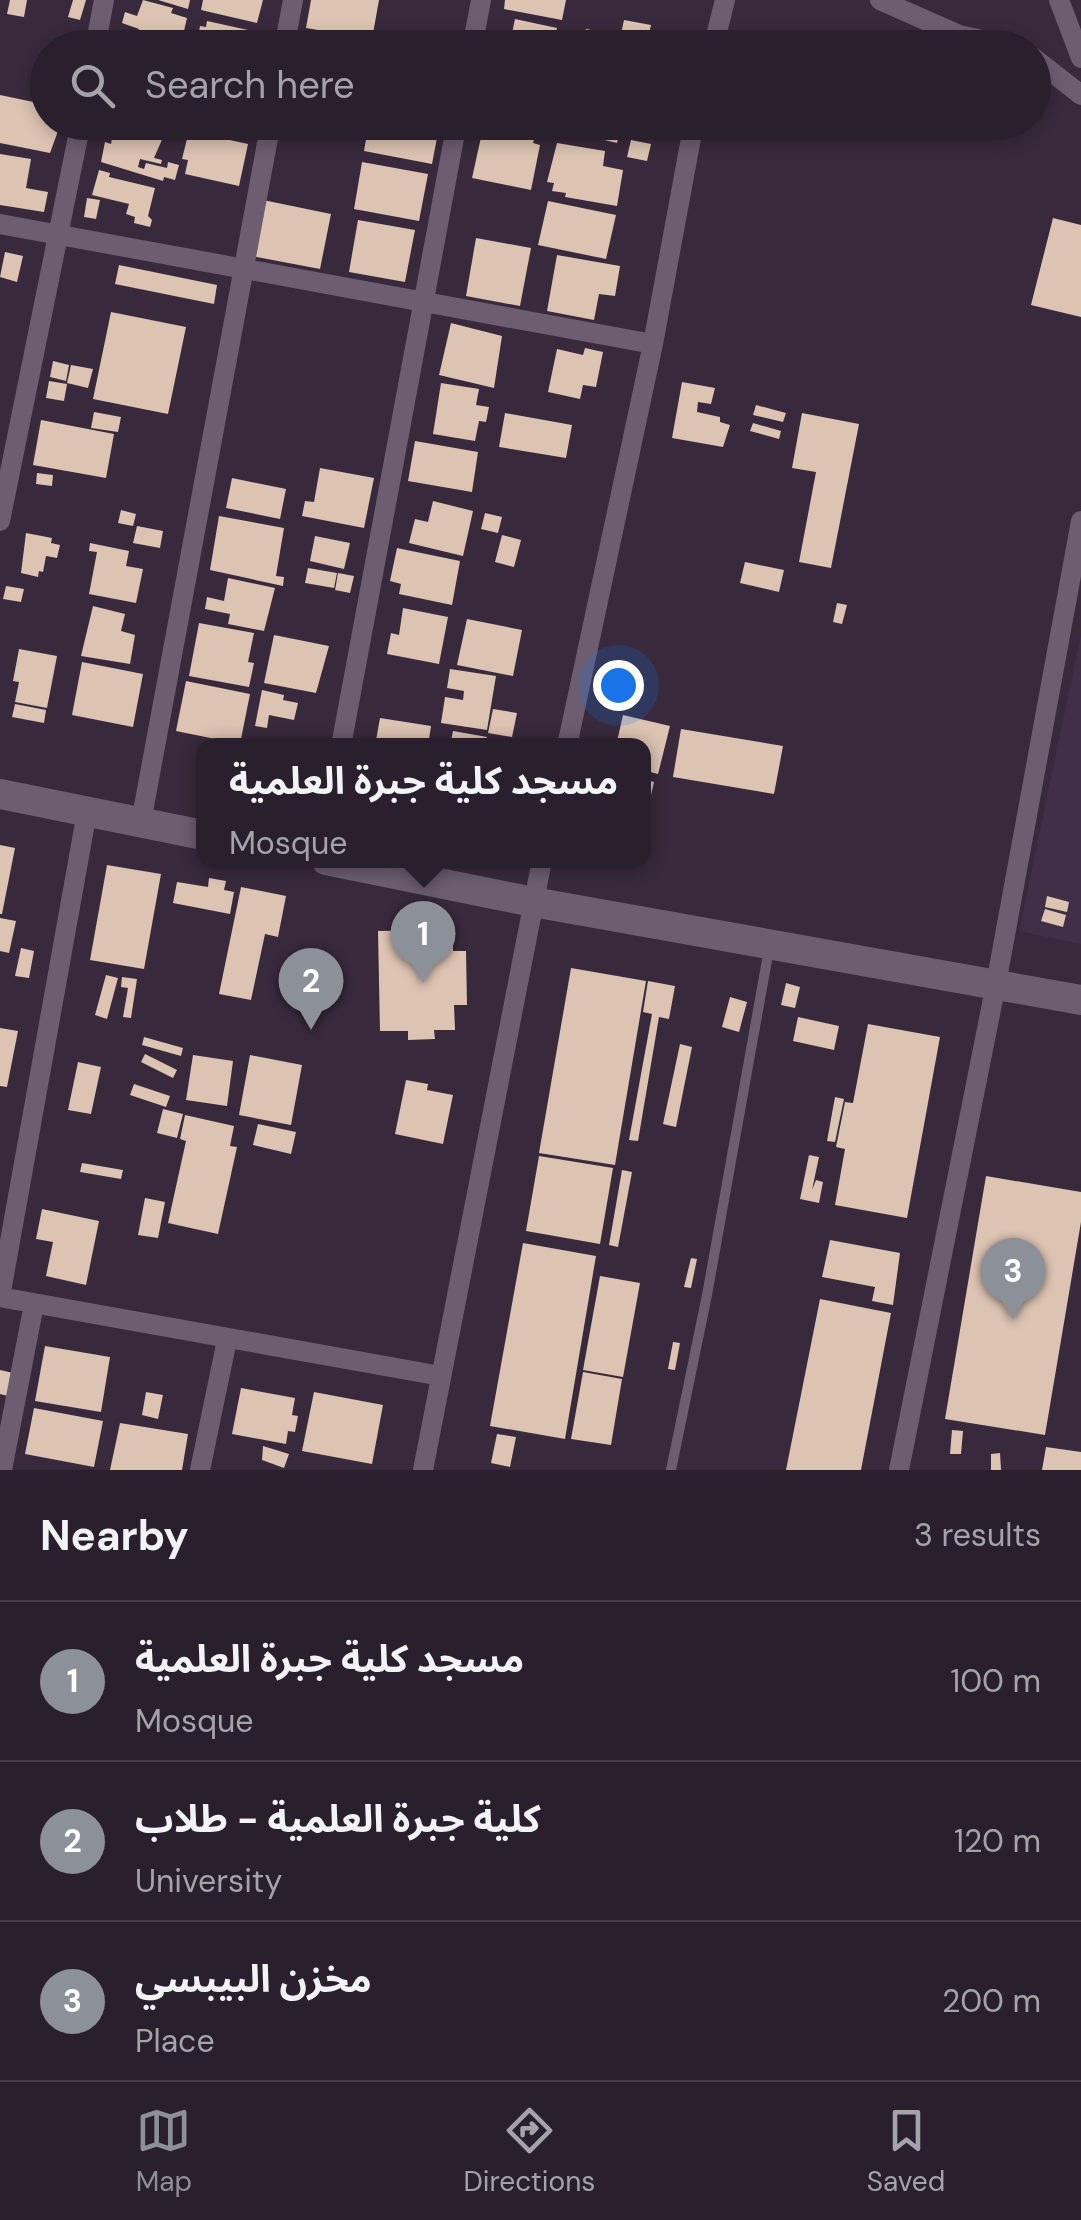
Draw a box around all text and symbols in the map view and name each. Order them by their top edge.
search box [30,30,1051,140]
icon: search [65,58,120,113]
text: Search here [145,60,355,110]
your location [593,660,644,711]
popup [196,738,651,868]
text: مسجد كلية جبرة العلمية [229,756,618,806]
text: Mosque [229,822,347,864]
pin: 1 [390,900,456,983]
pin: 2 [278,948,344,1030]
pin: 3 [980,1238,1046,1320]
text: Nearby [40,1508,189,1563]
text: 3 results [914,1514,1041,1556]
text: مسجد كلية جبرة العلمية [135,1634,524,1684]
text: 1 [67,1660,78,1702]
text: 100 m [950,1660,1041,1702]
text: Mosque [135,1700,254,1742]
text: كلية جبرة العلمية - طلاب [135,1794,540,1844]
text: 2 [63,1820,82,1862]
text: 120 m [954,1820,1041,1862]
text: University [135,1860,282,1902]
text: مخزن البيبسي [135,1954,372,2004]
text: 3 [63,1980,82,2022]
text: 200 m [942,1980,1041,2022]
text: Place [135,2020,215,2062]
tab: Map [136,2103,192,2200]
tab: Directions [464,2103,595,2200]
tab: Saved [867,2103,945,2200]

